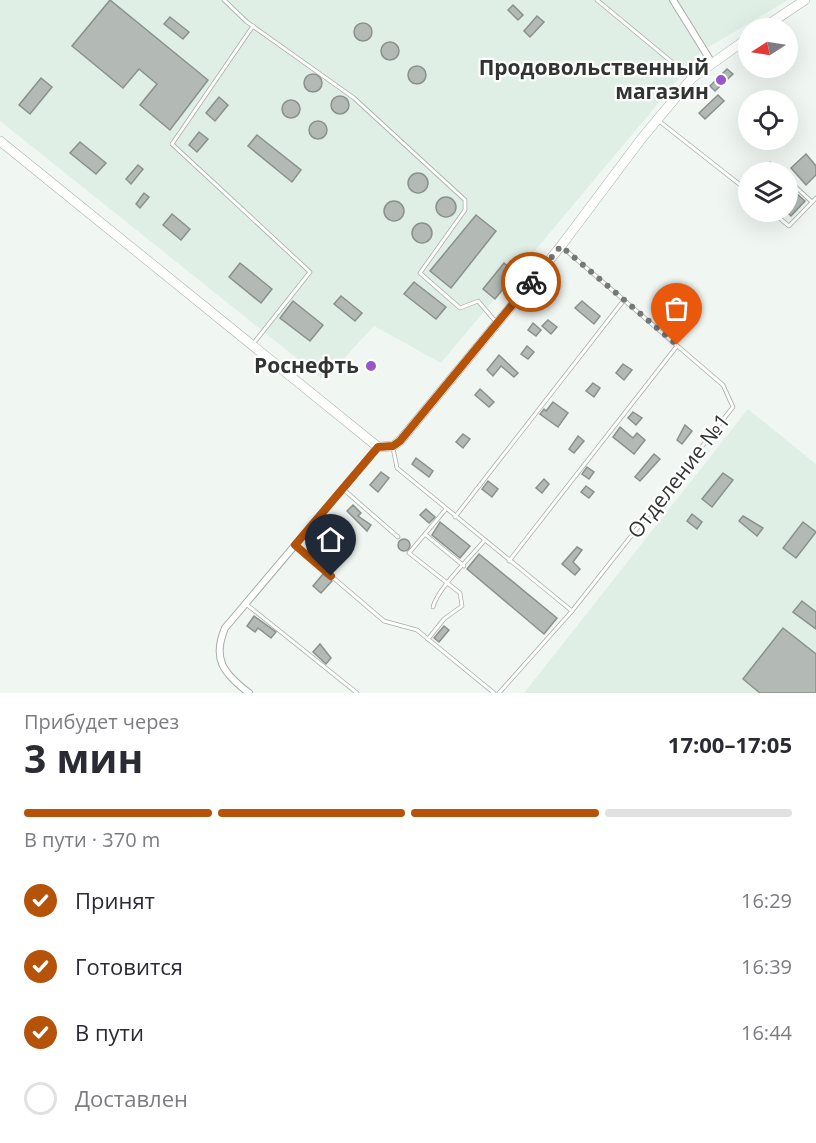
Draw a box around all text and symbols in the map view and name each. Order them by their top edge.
north arrow [738,18,798,78]
map controls [738,18,798,222]
place label: Продовольственный магазин [479,53,709,105]
marker: Продовольственный магазин [714,73,728,87]
button: locate [738,90,798,150]
button: layers [738,162,798,222]
courier [501,252,561,312]
icon: bike [515,266,548,299]
pin [651,283,702,345]
icon: bag [660,292,693,325]
place label: Роснефть [254,351,359,379]
marker: Роснефть [364,359,378,373]
street label: Отделение №1 [621,407,736,544]
pin [305,514,356,576]
icon: home [314,523,347,556]
text: Прибудет через [24,708,179,735]
text: 17:00–17:05 [668,729,792,759]
text: 3 мин [24,731,143,784]
text: В пути · 370 m [24,826,160,853]
icon: check [24,884,57,917]
text: Принят [75,885,155,915]
text: 16:29 [741,887,792,914]
icon: check [24,950,57,983]
text: Готовится [75,951,183,981]
text: 16:39 [741,953,792,980]
icon: check [24,1016,57,1049]
text: В пути [75,1017,144,1047]
text: 16:44 [741,1019,792,1046]
text: Доставлен [75,1083,188,1113]

